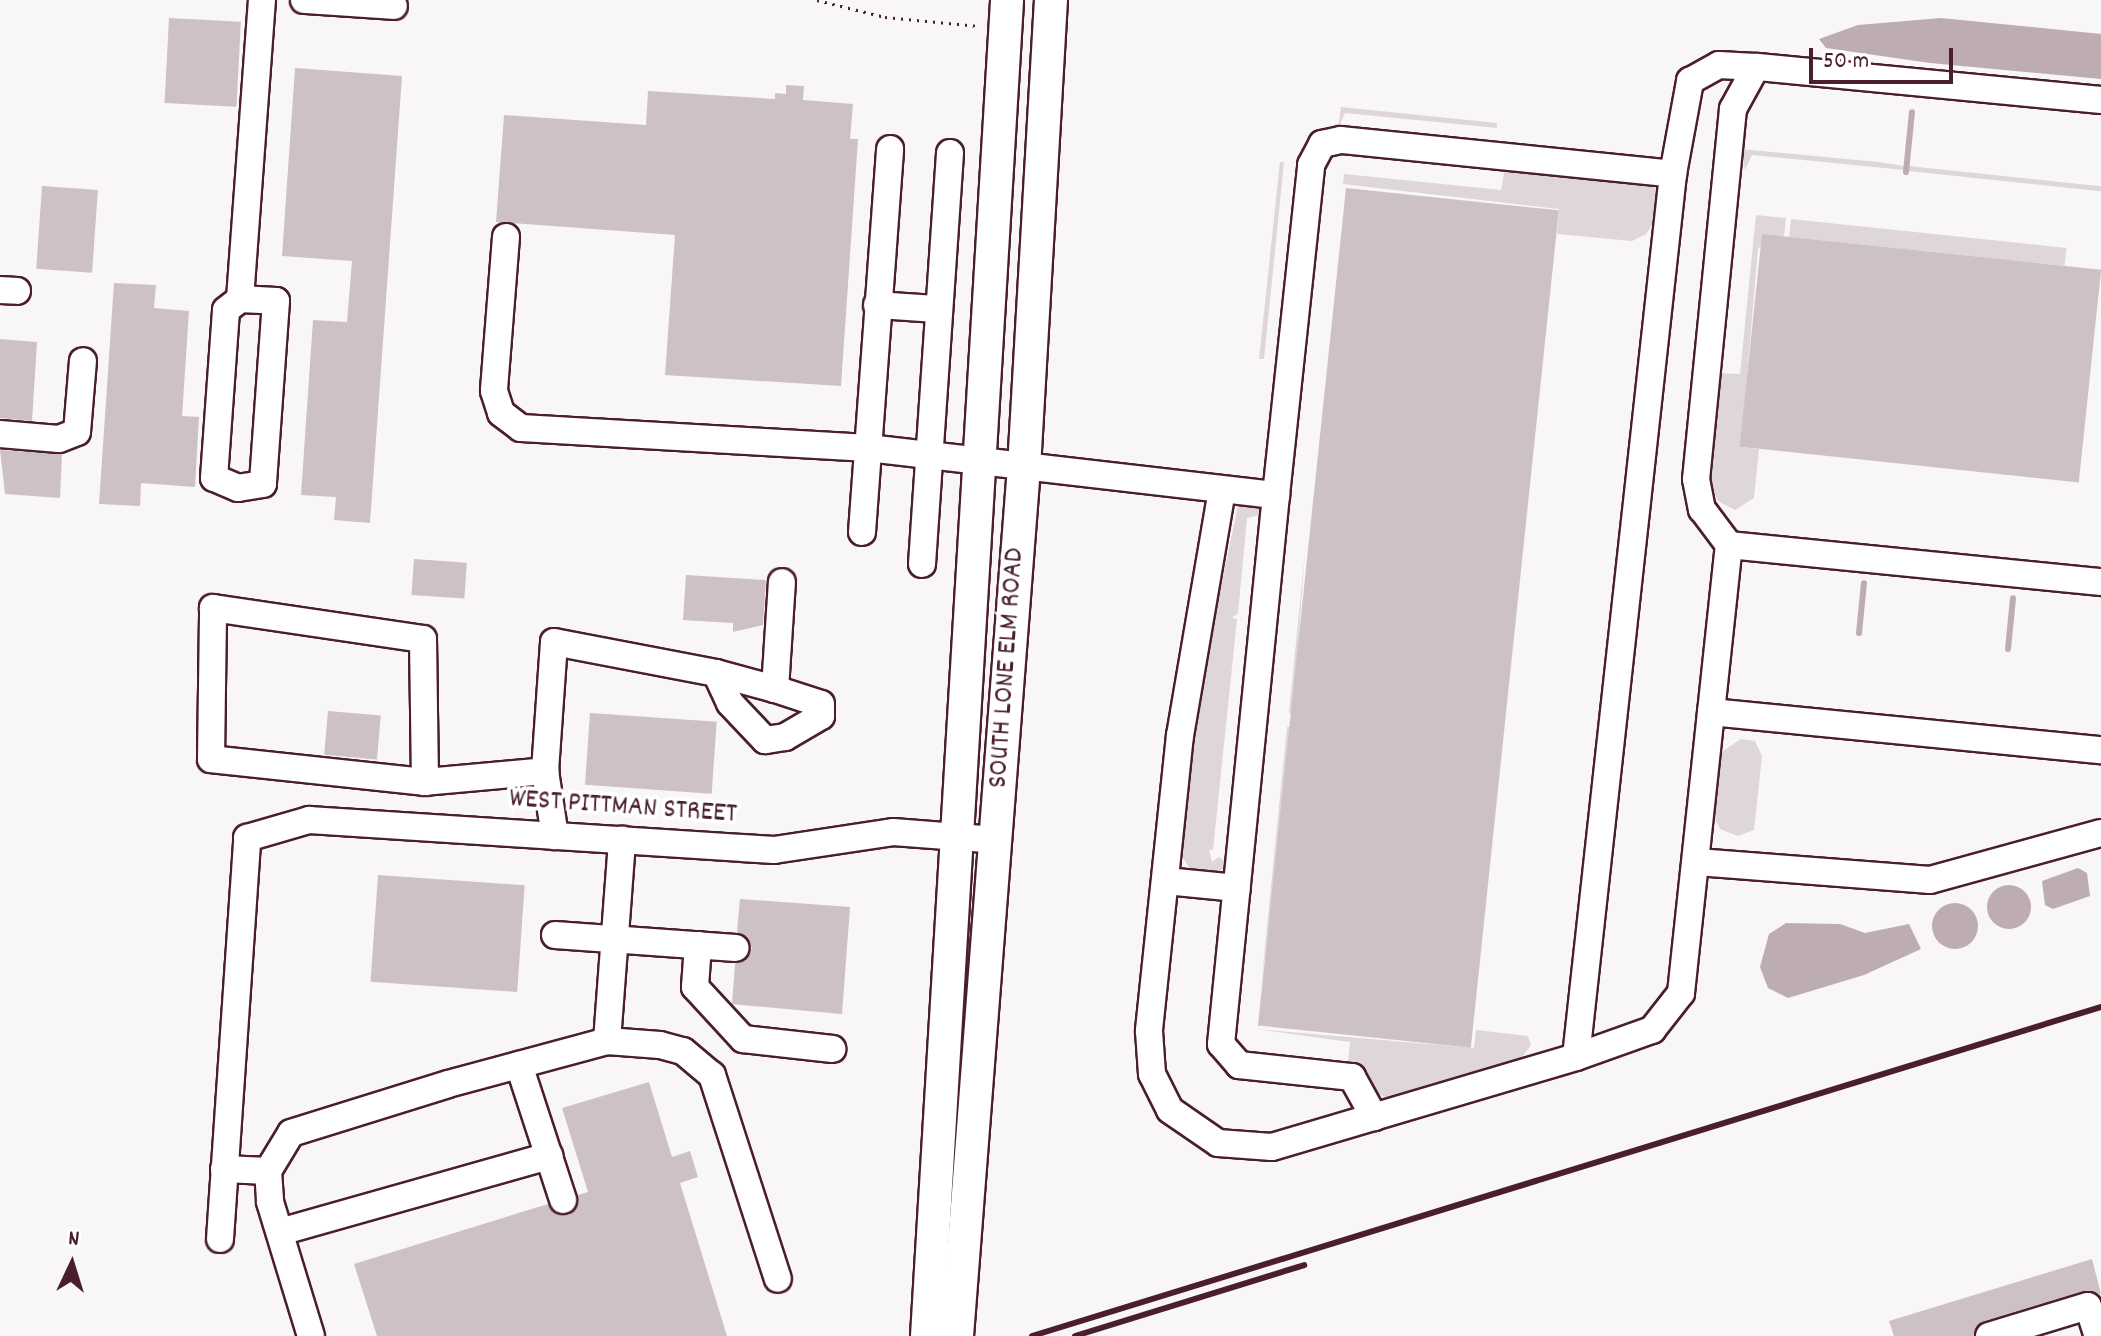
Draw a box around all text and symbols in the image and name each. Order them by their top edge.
scale bar [1813,32,1957,82]
text: 50 m [1823,45,1869,79]
street label: SOUTH LONE ELM ROAD [983,547,1033,789]
street label: WEST PITTMAN STREET [508,783,738,833]
north arrow [32,1224,112,1304]
text: N [67,1224,80,1255]

